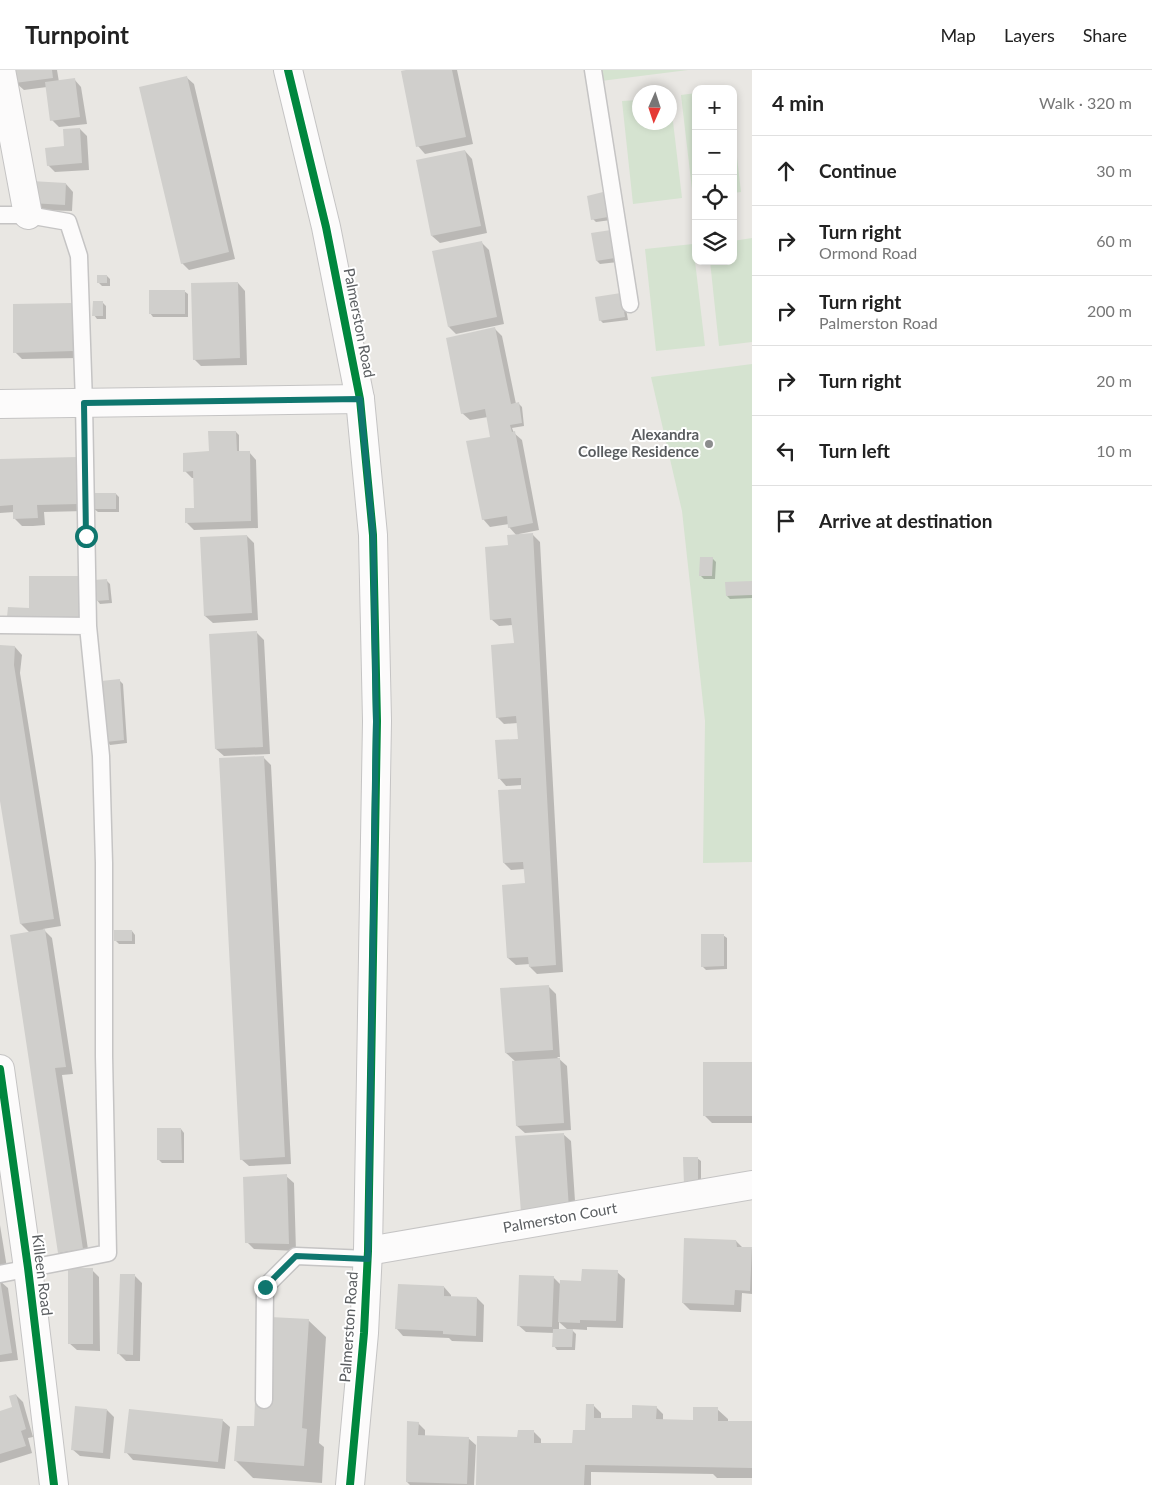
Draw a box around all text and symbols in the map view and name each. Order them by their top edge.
text: Turnpoint [25,20,129,49]
text: Map [940,24,976,46]
text: Layers [1004,24,1055,46]
text: Share [1083,24,1127,46]
north arrow [632,85,677,130]
map controls [692,85,737,265]
button: + [692,85,737,130]
text: 4 min [772,90,824,115]
text: Walk · 320 m [1039,93,1132,112]
button: − [692,130,737,175]
icon: ahead [772,157,800,185]
text: Continue [819,159,897,182]
text: 30 m [1096,161,1132,180]
button: locate [692,175,737,220]
button: layers [692,220,737,265]
text: Turn right [819,220,901,243]
icon: right [772,227,800,255]
text: 60 m [1096,231,1132,250]
text: Ormond Road [819,243,917,262]
street label: Palmerston Road [341,266,379,379]
text: Turn right [819,290,901,313]
icon: right [772,297,800,325]
text: 200 m [1087,301,1132,320]
text: Palmerston Road [819,313,938,332]
icon: right [772,367,800,395]
text: Turn right [819,369,901,392]
text: 20 m [1096,371,1132,390]
place label: Alexandra College Residence [578,425,699,460]
icon: left [772,437,800,465]
marker: Alexandra College Residence [703,438,715,450]
text: Turn left [819,439,890,462]
text: 10 m [1096,441,1132,460]
icon: arrive [772,507,800,535]
text: Arrive at destination [819,509,992,532]
route start [75,525,98,548]
street label: Palmerston Court [501,1198,619,1236]
street label: Killeen Road [29,1233,57,1317]
street label: Palmerston Road [335,1271,361,1383]
route end [254,1276,277,1299]

